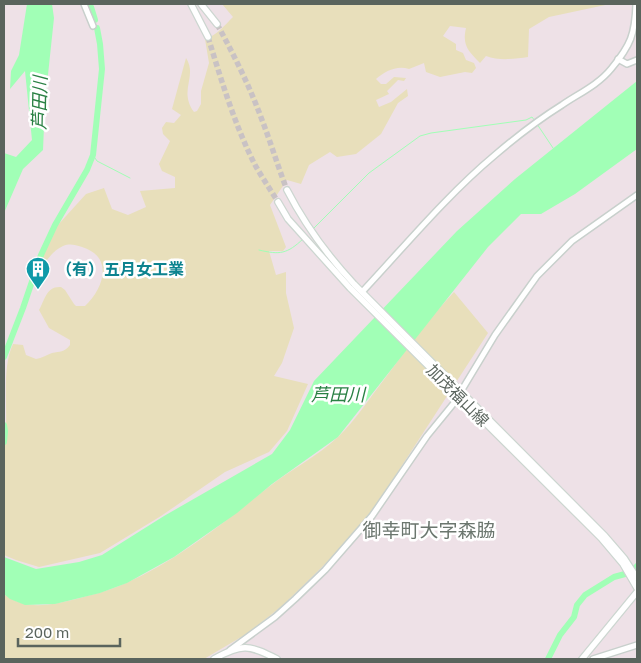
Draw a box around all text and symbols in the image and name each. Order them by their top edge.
water label: 芦田川 [28,74,51,130]
building icon: （有）五月女工業 [25,256,51,290]
place label: （有）五月女工業 [56,259,184,279]
street label: 加茂福山線 [423,360,493,430]
water label: 芦田川 [311,383,367,405]
district label: 御幸町大字森脇 [362,518,496,541]
scale bar [18,616,120,648]
text: 200 m [25,623,69,641]

